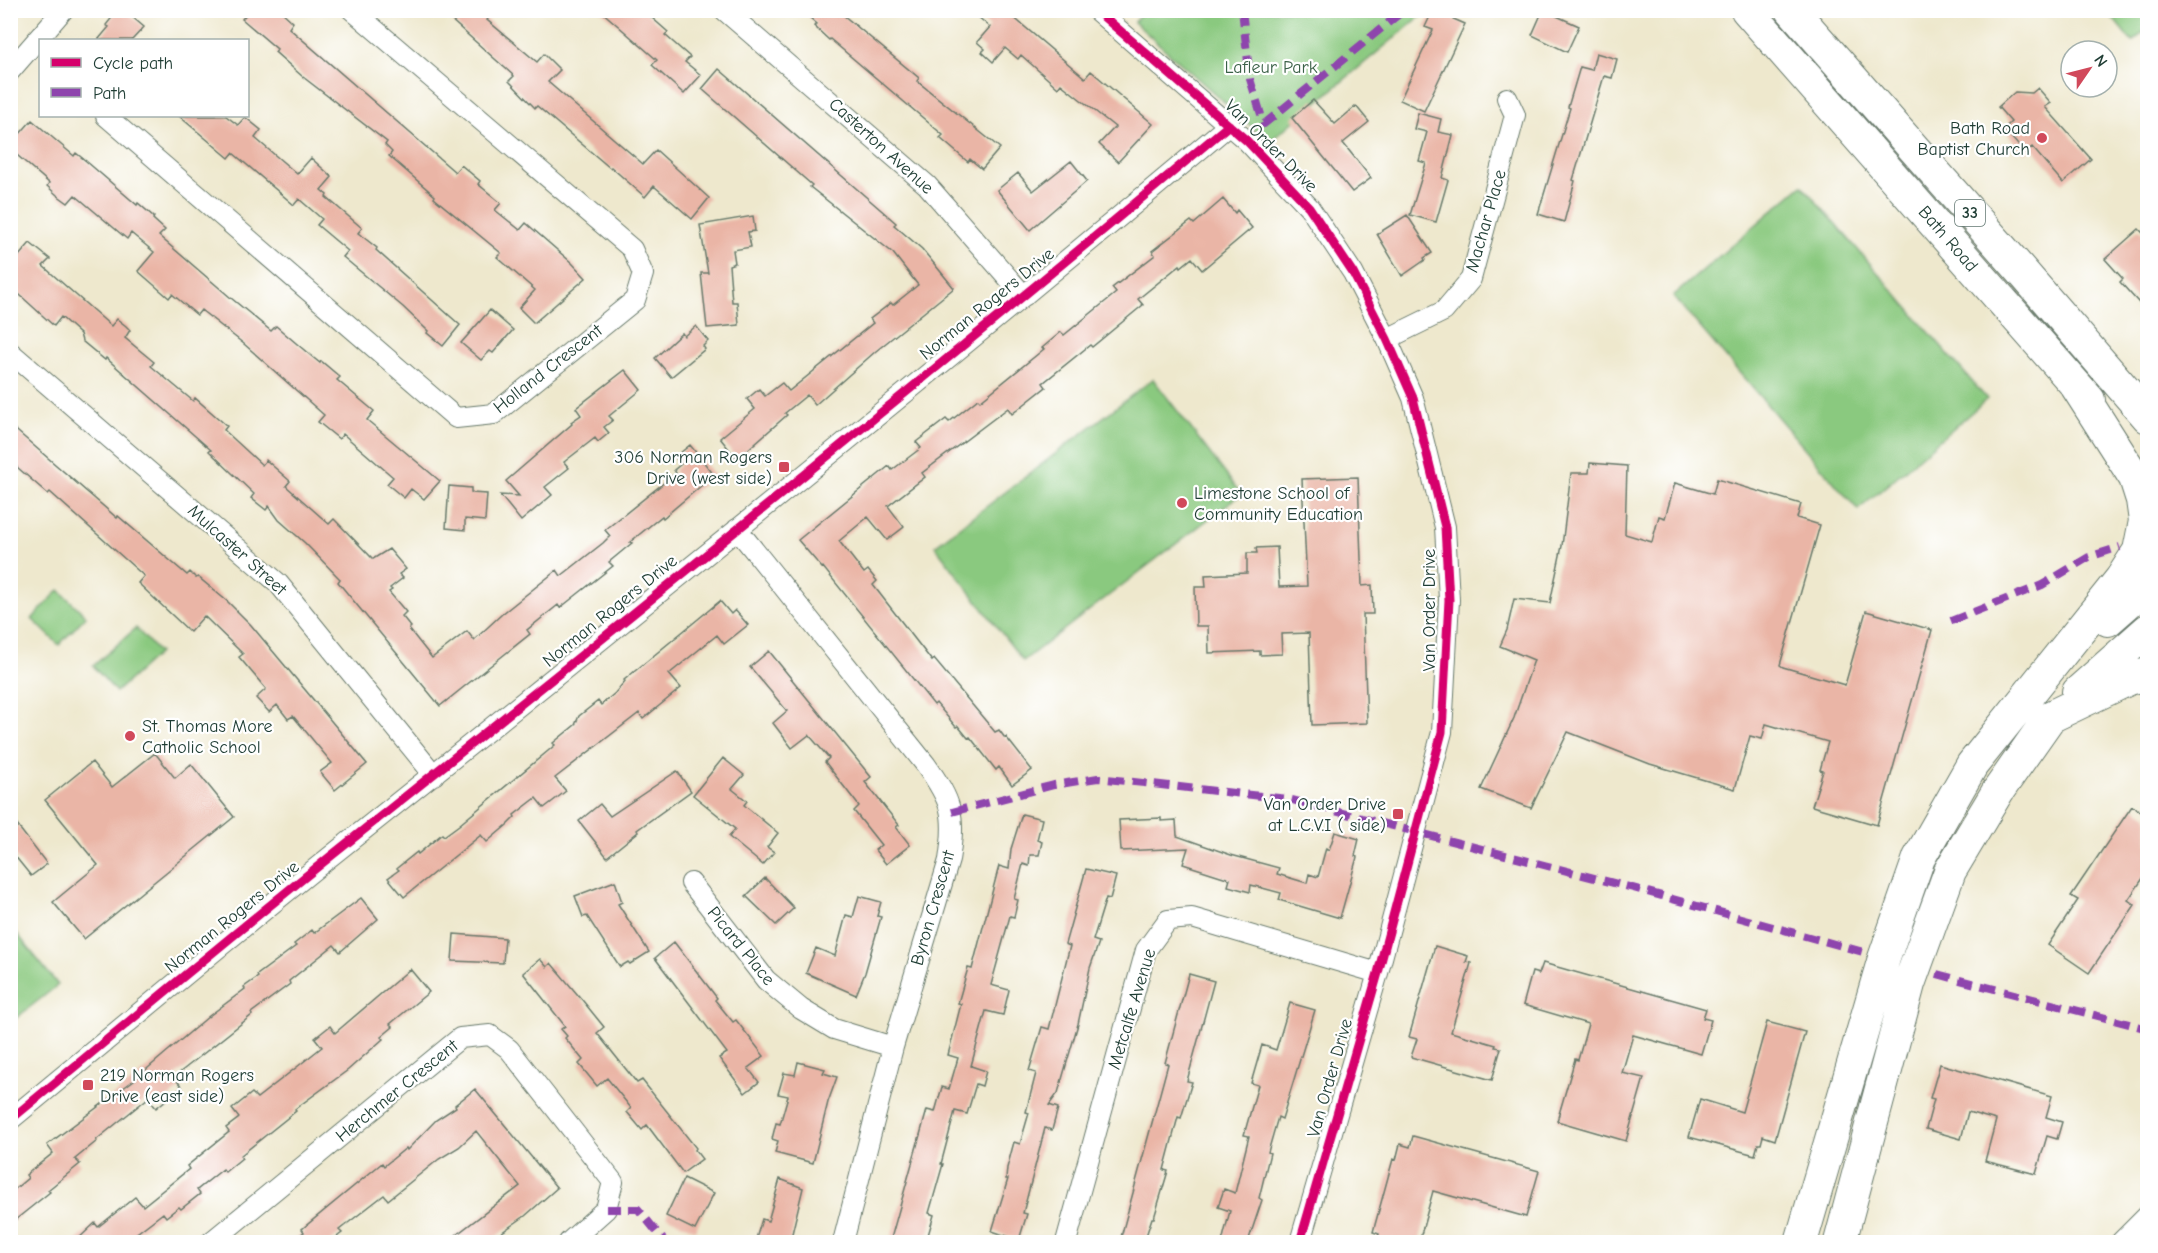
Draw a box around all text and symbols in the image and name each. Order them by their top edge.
legend [39,39,249,117]
north arrow [2059,39,2119,99]
text: N [2090,52,2111,70]
text: Cycle path [93,53,173,74]
park label: Lafleur Park [1225,57,1318,78]
text: Path [93,83,126,104]
street label: Casterton Avenue [824,94,938,198]
street label: Van Order Drive [1220,95,1322,197]
place label: Bath Road Baptist Church [1917,118,2030,160]
marker: Bath Road Baptist Church [2035,131,2049,145]
street label: Machar Place [1461,167,1511,275]
road number: 33 [1955,200,1985,226]
street label: Bath Road [1914,202,1982,276]
street label: Norman Rogers Drive [916,243,1058,365]
street label: Holland Crescent [489,319,607,418]
place label: 306 Norman Rogers Drive (west side) [614,447,772,489]
marker: 306 Norman Rogers Drive (west side) [777,460,791,474]
place label: Limestone School of Community Education [1194,483,1363,525]
marker: Limestone School of Community Education [1175,496,1189,510]
street label: Mulcaster Street [183,500,291,600]
street label: Van Order Drive [1419,549,1440,671]
street label: Norman Rogers Drive [539,550,681,672]
place label: St. Thomas More Catholic School [142,716,273,758]
marker: St. Thomas More Catholic School [123,729,137,743]
place label: Van Order Drive at L.C.V.I ( side) [1263,794,1386,836]
marker: Van Order Drive at L.C.V.I ( side) [1391,807,1405,821]
street label: Byron Crescent [907,847,960,968]
street label: Norman Rogers Drive [161,856,303,978]
street label: Picard Place [703,902,779,990]
street label: Metcalfe Avenue [1104,946,1160,1072]
street label: Van Order Drive [1303,1016,1357,1140]
street label: Herchmer Crescent [332,1035,463,1147]
place label: 219 Norman Rogers Drive (east side) [100,1065,254,1107]
marker: 219 Norman Rogers Drive (east side) [81,1078,95,1092]

